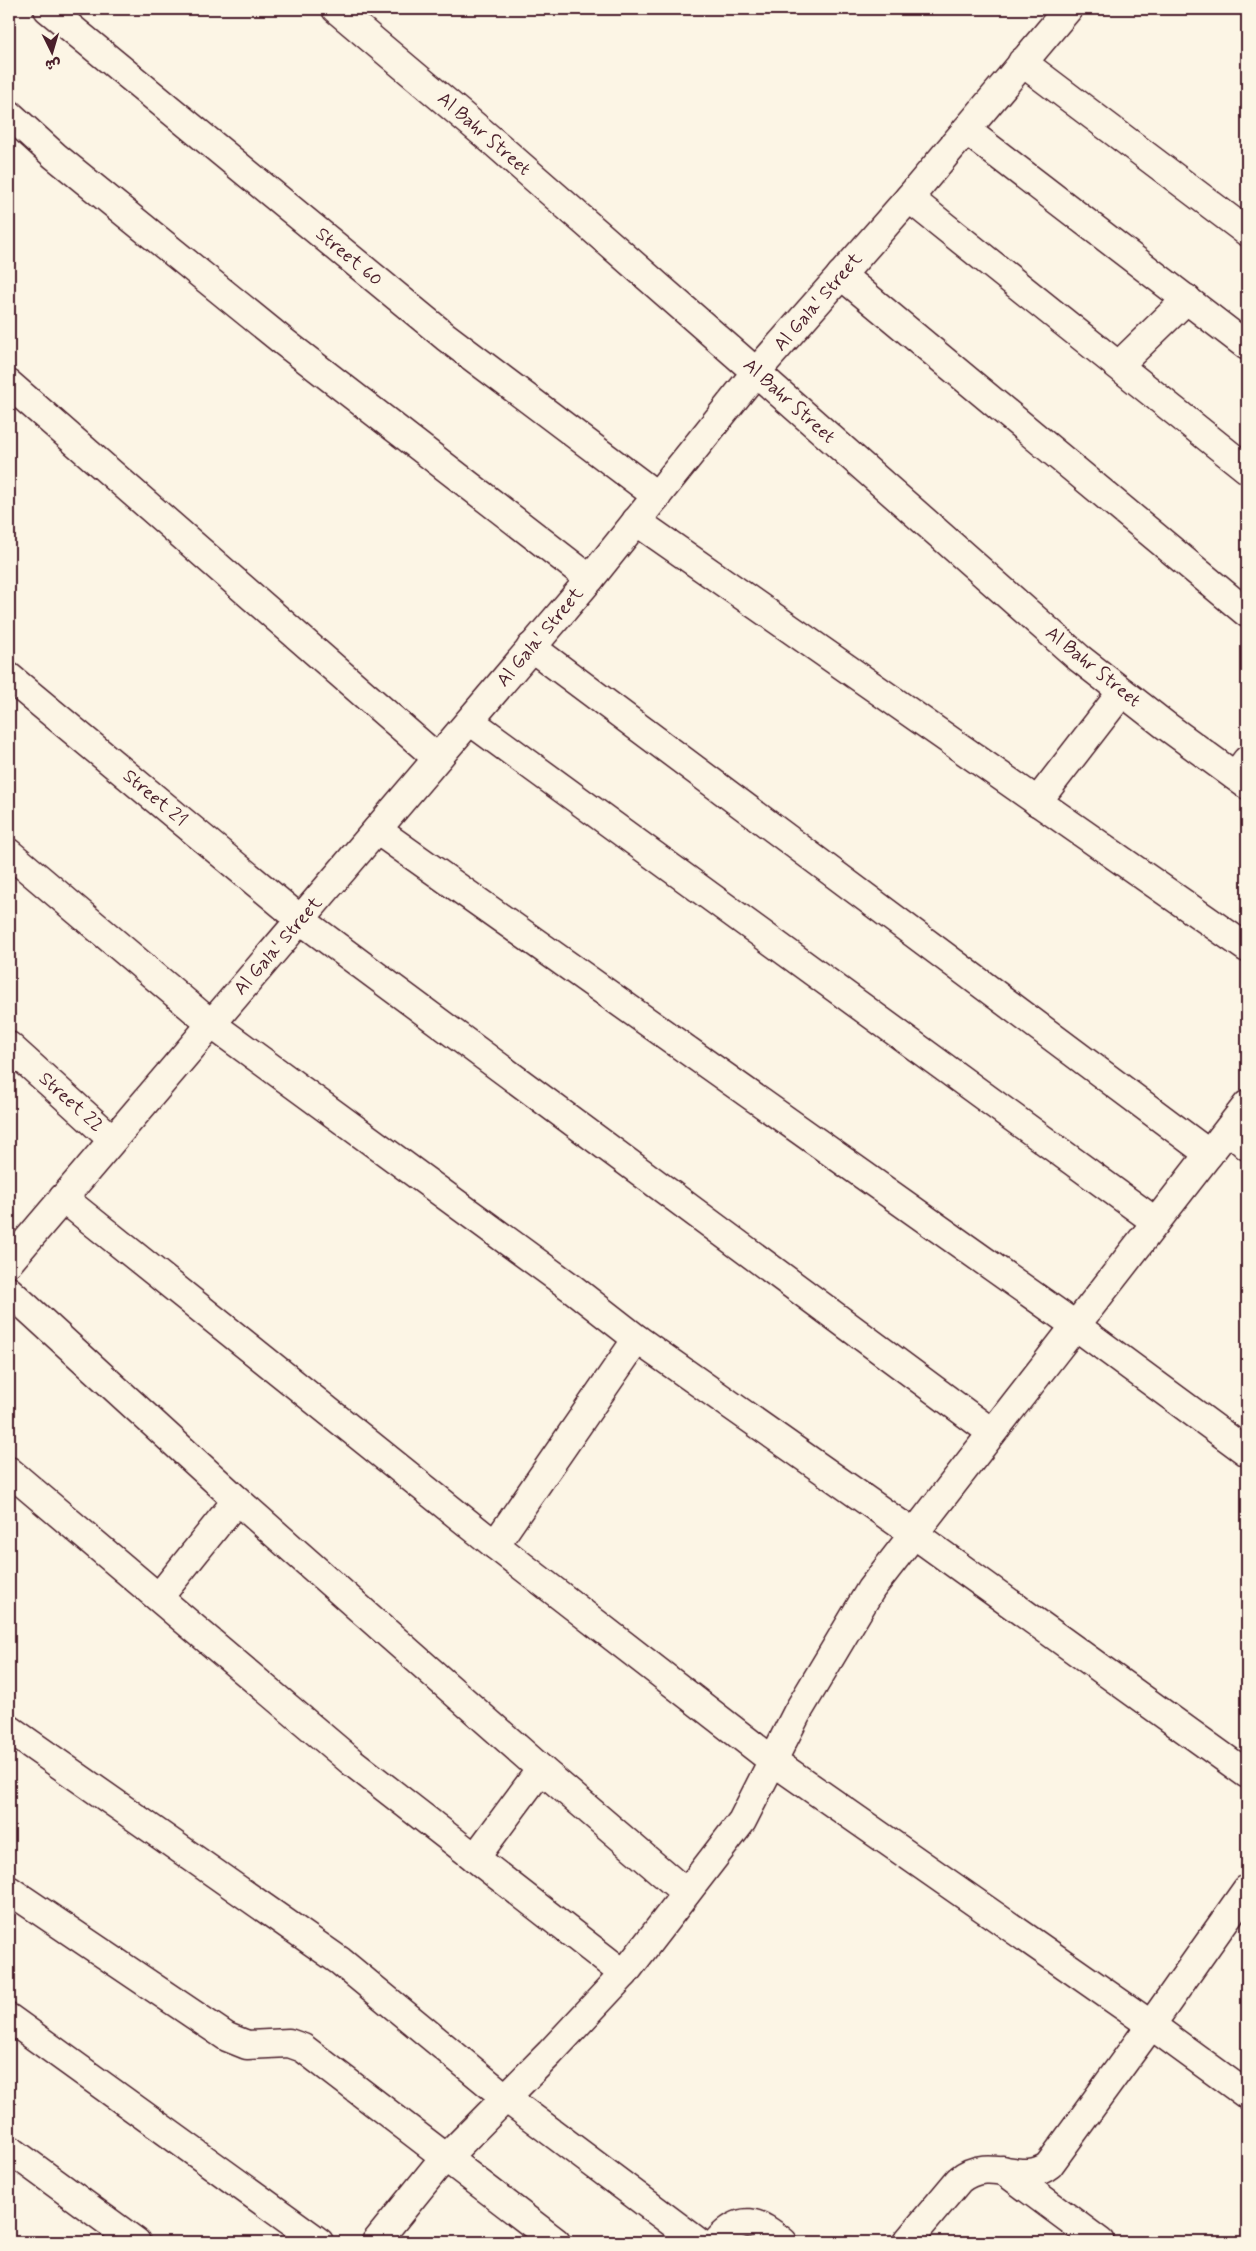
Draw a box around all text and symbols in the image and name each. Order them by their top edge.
north arrow [28,28,78,78]
text: ش [45,54,62,74]
street label: Al Bahr Street [432,87,536,181]
street label: Street 60 [310,222,388,292]
street label: Al Gala' Street [768,247,868,357]
street label: Al Bahr Street [738,353,840,449]
street label: Al Gala' Street [491,582,589,692]
street label: Al Bahr Street [1040,621,1146,713]
street label: Street 21 [117,764,193,832]
street label: Al Gala' Street [228,891,328,1001]
street label: Street 22 [33,1066,109,1138]

